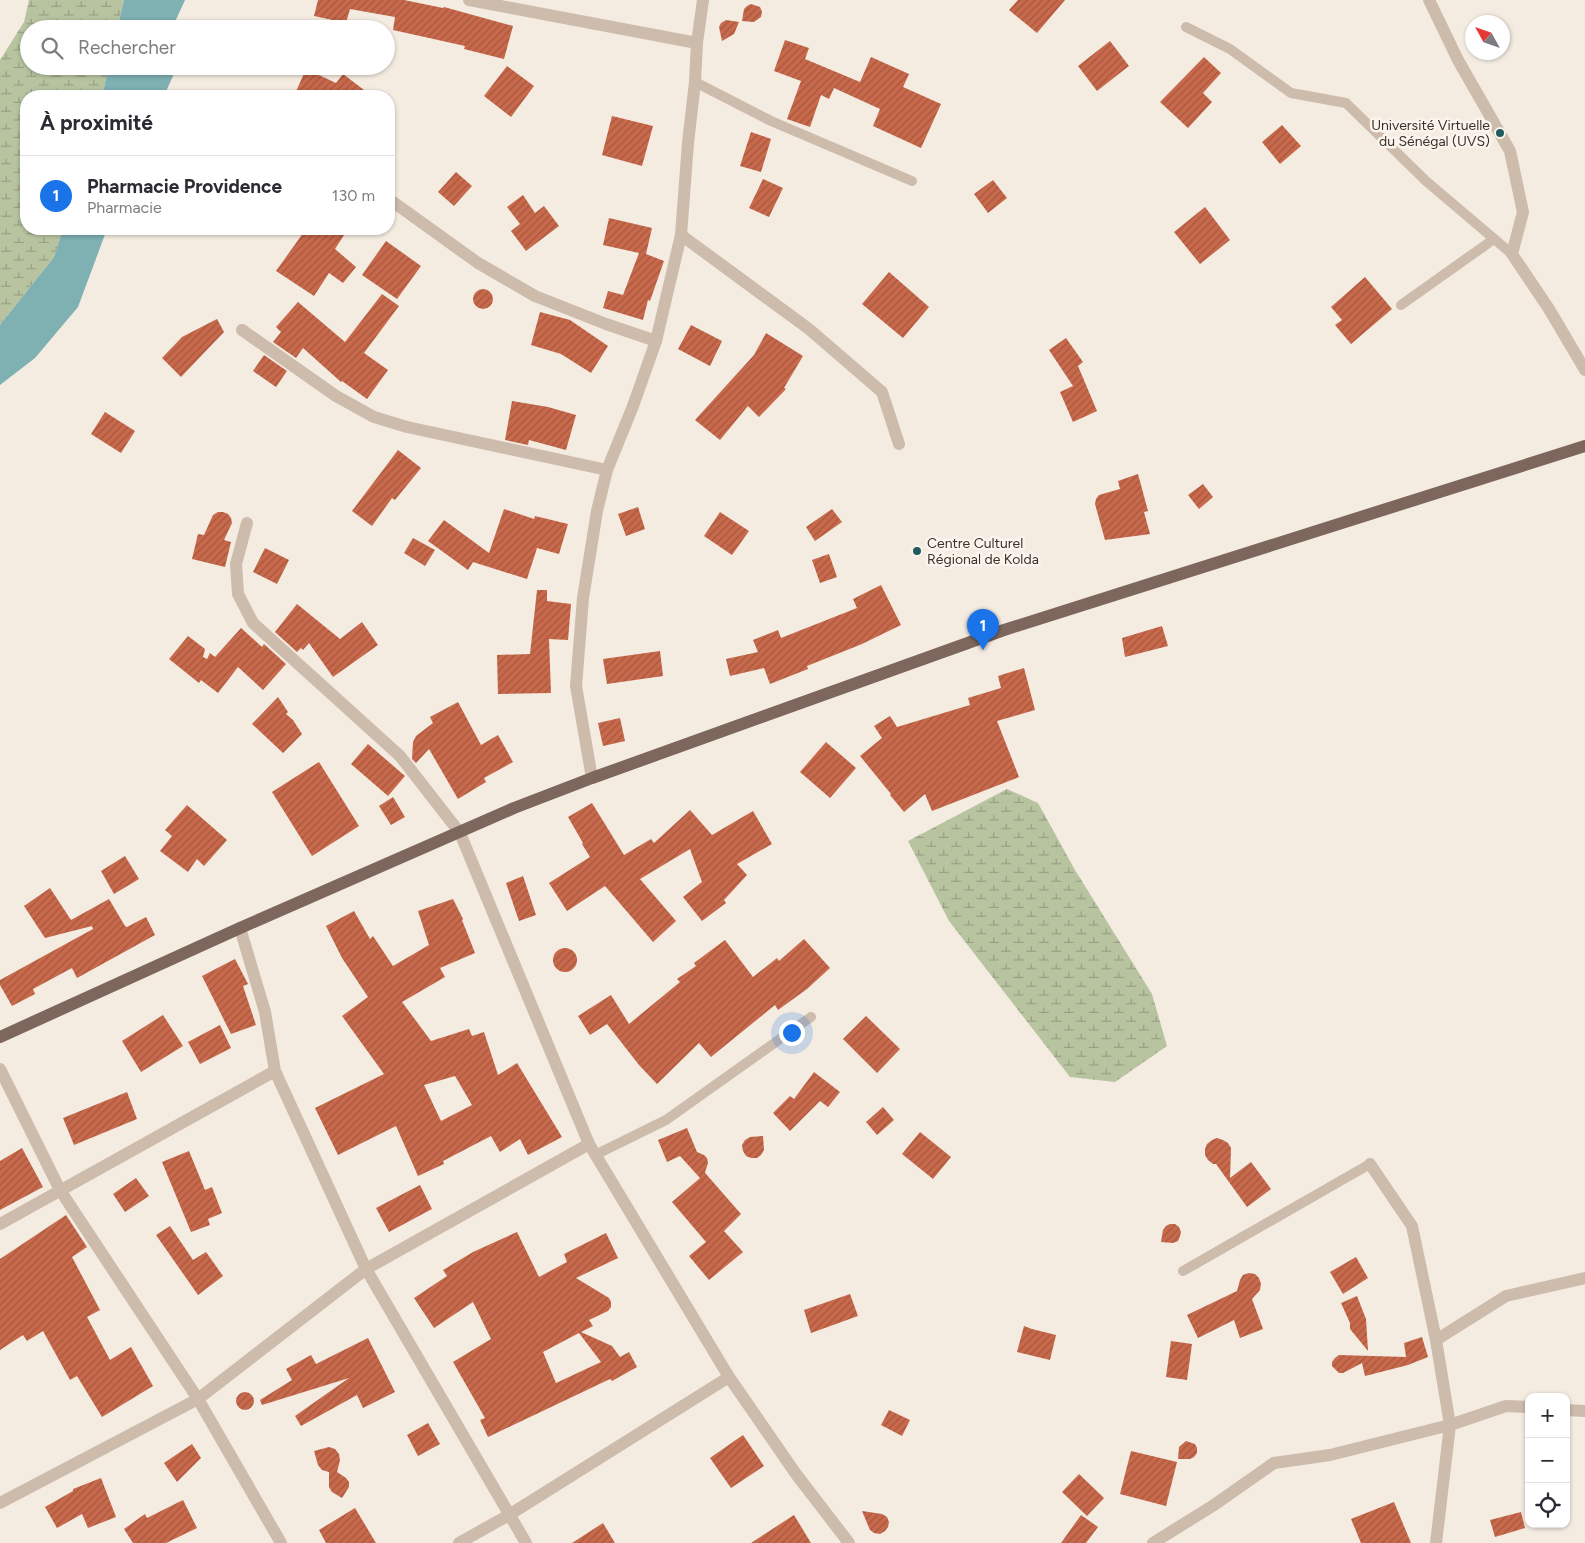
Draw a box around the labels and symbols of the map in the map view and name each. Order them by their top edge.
north arrow [1465,15,1510,60]
place label: Université Virtuelle du Sénégal (UVS) [1371,117,1490,150]
marker: Université Virtuelle du Sénégal (UVS) [1494,127,1506,139]
place label: Centre Culturel Régional de Kolda [927,535,1039,568]
marker: Centre Culturel Régional de Kolda [911,545,923,557]
pin: 1 [967,609,999,650]
your location [779,1020,805,1046]

